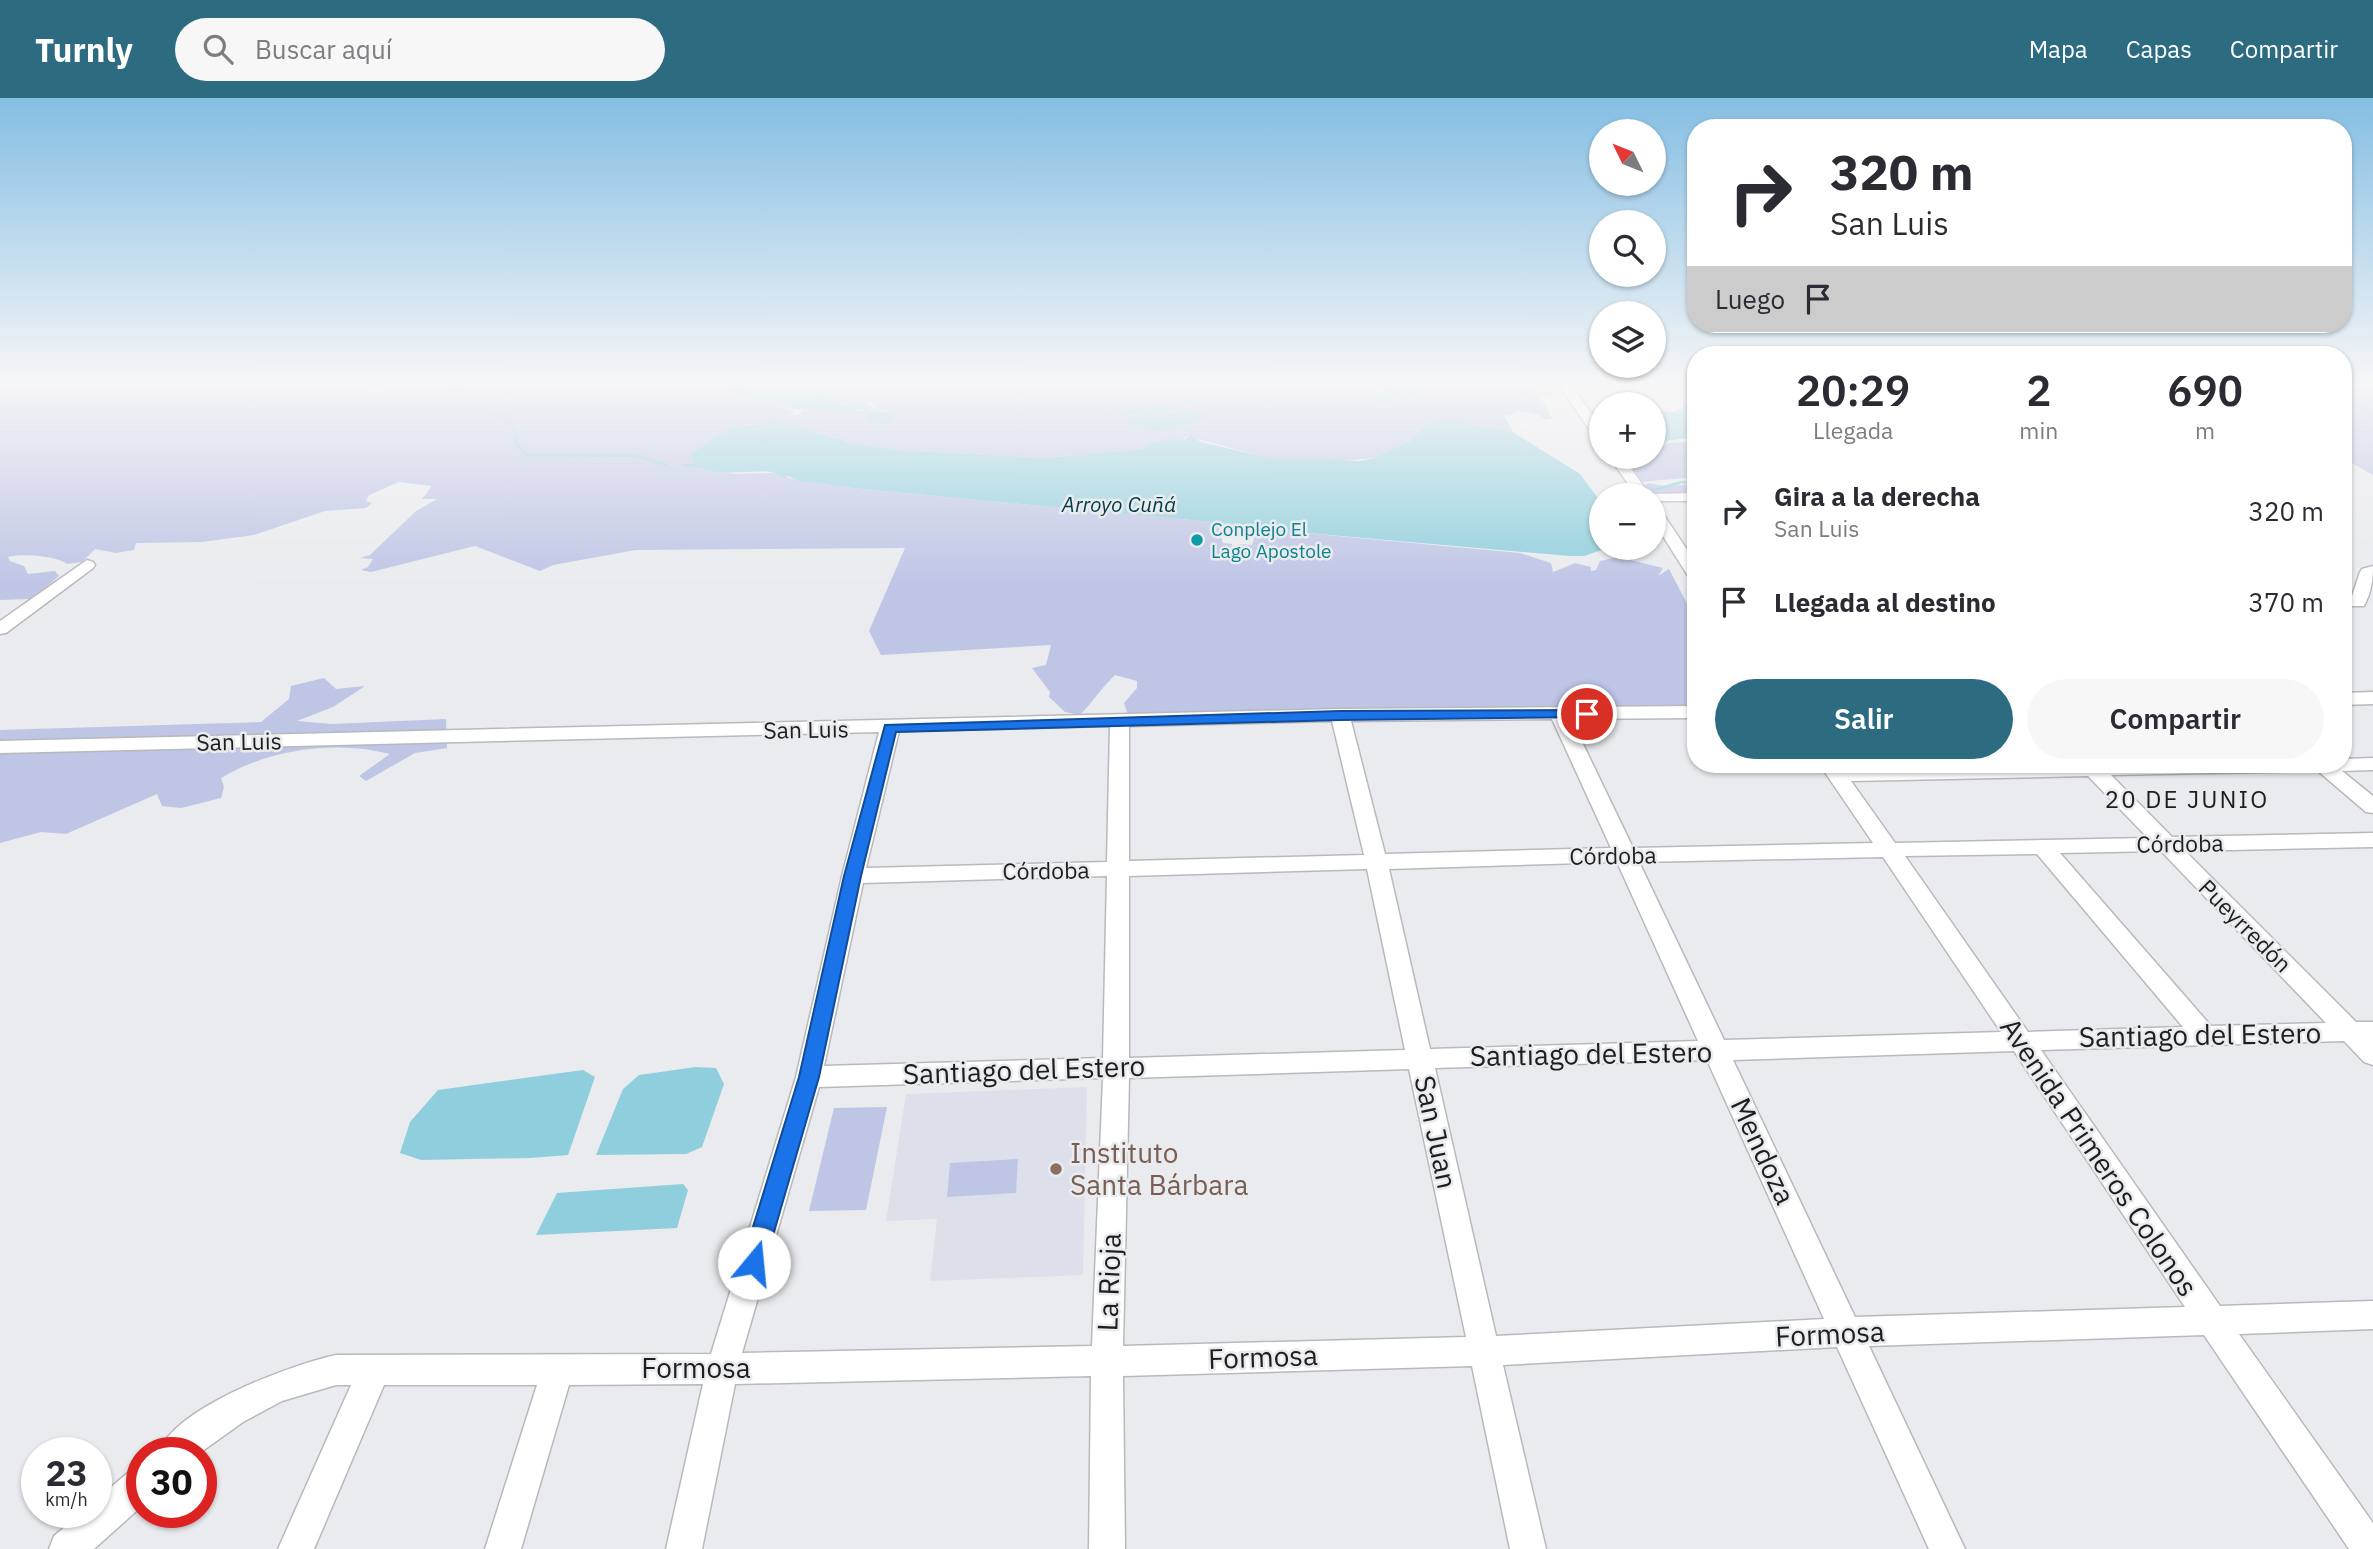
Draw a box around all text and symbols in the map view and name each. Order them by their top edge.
search box [175,18,665,81]
text: Turnly [35,28,133,71]
icon: search [199,30,237,68]
text: Buscar aquí [255,32,392,66]
text: Mapa [2029,33,2088,65]
text: Capas [2126,33,2192,65]
text: Compartir [2230,33,2338,65]
north arrow [1589,119,1666,196]
map controls [1589,119,1666,560]
text: 320 m [1830,140,1974,203]
icon: right [1715,147,1806,238]
text: San Luis [1830,202,1949,244]
button: search [1589,210,1666,287]
icon: arrive [1799,280,1837,318]
text: Luego [1715,282,1785,316]
button: layers [1589,301,1666,378]
text: 20:29 [1796,363,1910,418]
text: 2 [2026,363,2051,418]
text: 690 [2167,363,2243,418]
button: + [1589,392,1666,469]
text: Llegada [1813,415,1893,445]
text: min [2019,415,2058,445]
text: m [2195,415,2215,445]
text: Gira a la derecha [1774,479,1980,513]
button: − [1589,483,1666,560]
water label: Arroyo Cuñá [1061,490,1176,518]
icon: right [1715,492,1753,530]
text: 320 m [2248,494,2324,528]
text: San Luis [1774,513,1859,543]
place label: Conplejo El Lago Apostole [1211,517,1331,563]
marker: Conplejo El Lago Apostole [1189,532,1205,548]
icon: arrive [1715,583,1753,621]
text: Llegada al destino [1774,585,1996,619]
text: 370 m [2248,585,2324,619]
button: Salir [1715,679,2013,759]
button: Compartir [2027,679,2324,759]
pin [1557,684,1617,744]
icon: arrive [1568,695,1606,733]
street label: San Luis [763,713,849,745]
street label: San Luis [196,725,282,757]
district label: 20 DE JUNIO [2105,783,2269,815]
street label: Córdoba [2136,827,2224,859]
street label: Córdoba [1569,839,1657,871]
street label: Córdoba [1002,854,1090,886]
street label: Pueyrredón [2193,872,2299,978]
street label: Avenida Primeros Colonos [1992,1010,2207,1303]
street label: Santiago del Estero [2079,1014,2321,1055]
street label: Santiago del Estero [1470,1033,1712,1074]
street label: Santiago del Estero [902,1047,1146,1092]
street label: San Juan [1406,1072,1467,1192]
street label: Mendoza [1723,1091,1804,1210]
place label: Instituto Santa Bárbara [1070,1134,1248,1203]
marker: Instituto Santa Bárbara [1048,1161,1064,1177]
position arrow [717,1226,791,1300]
street label: La Rioja [1088,1232,1129,1332]
street label: Formosa [1774,1312,1886,1355]
street label: Formosa [1208,1336,1318,1377]
street label: Formosa [641,1349,751,1386]
speed limit sign: 30 [126,1437,217,1528]
text: 23 [45,1450,88,1496]
text: km/h [45,1488,88,1511]

